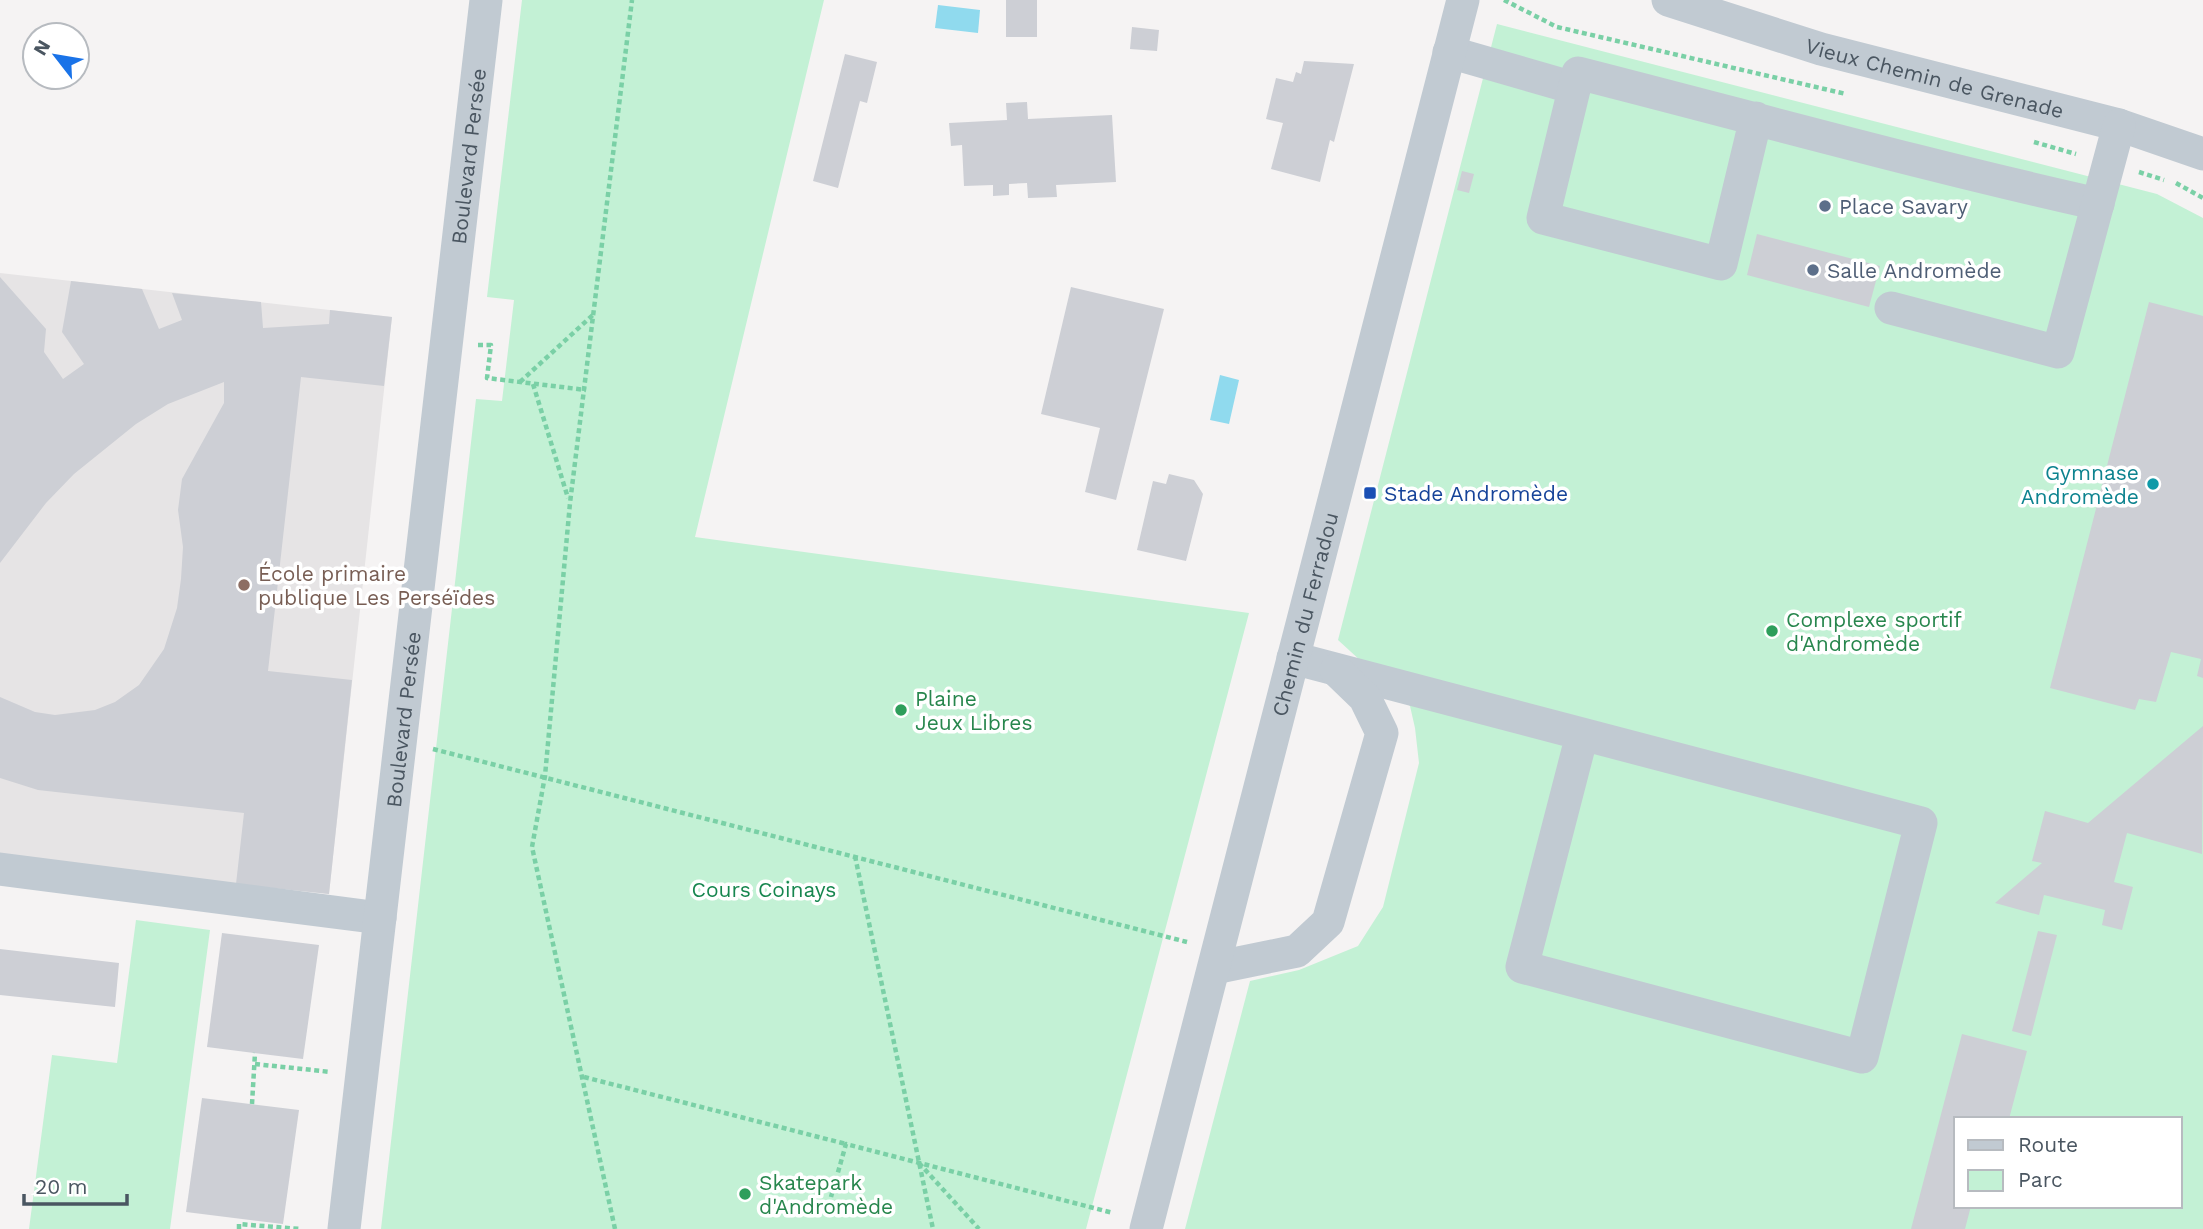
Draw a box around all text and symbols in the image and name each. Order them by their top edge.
north arrow [21,21,91,91]
street label: Vieux Chemin de Grenade [1802,32,2067,123]
text: N [28,36,55,59]
street label: Boulevard Persée [445,67,491,245]
place label: Place Savary [1839,194,1968,219]
marker: Place Savary [1817,198,1833,214]
place label: Salle Andromède [1827,258,2002,283]
marker: Salle Andromède [1805,262,1821,278]
place label: Gymnase Andromède [2021,460,2139,509]
marker: Gymnase Andromède [2145,476,2161,492]
place label: Stade Andromède [1384,481,1568,506]
marker: Stade Andromède [1362,485,1378,501]
street label: Chemin du Ferradou [1266,509,1343,719]
place label: École primaire publique Les Perséïdes [258,561,495,610]
marker: École primaire publique Les Perséïdes [236,577,252,593]
place label: Complexe sportif d'Andromède [1786,607,1962,656]
marker: Complexe sportif d'Andromède [1764,623,1780,639]
street label: Boulevard Persée [380,630,425,809]
place label: Plaine Jeux Libres [915,686,1032,735]
marker: Plaine Jeux Libres [893,702,909,718]
park label: Cours Coinays [692,877,836,902]
legend [1954,1117,2182,1208]
text: Route [2018,1132,2078,1157]
scale bar [24,1162,128,1206]
text: Parc [2018,1167,2063,1192]
place label: Skatepark d'Andromède [759,1170,893,1219]
text: 20 m [35,1174,87,1199]
marker: Skatepark d'Andromède [737,1186,753,1202]

